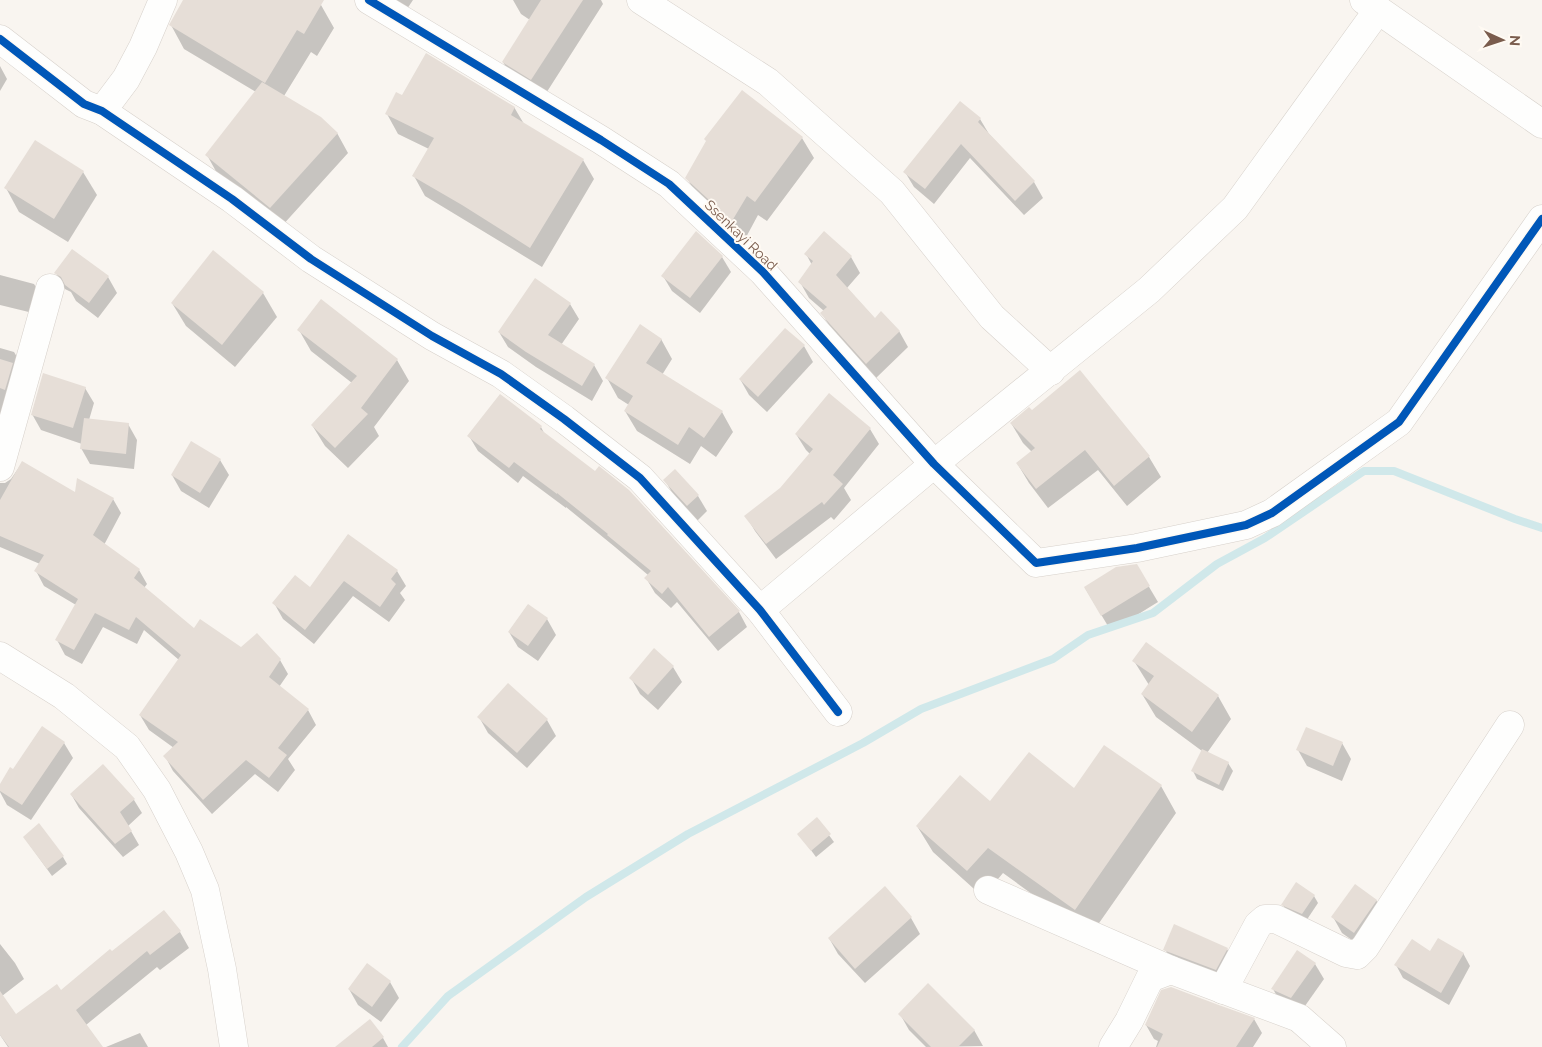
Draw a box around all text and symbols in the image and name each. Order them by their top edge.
north arrow [1477,15,1527,65]
text: N [1507,35,1523,46]
street label: Ssenkayi Road [702,197,780,273]

